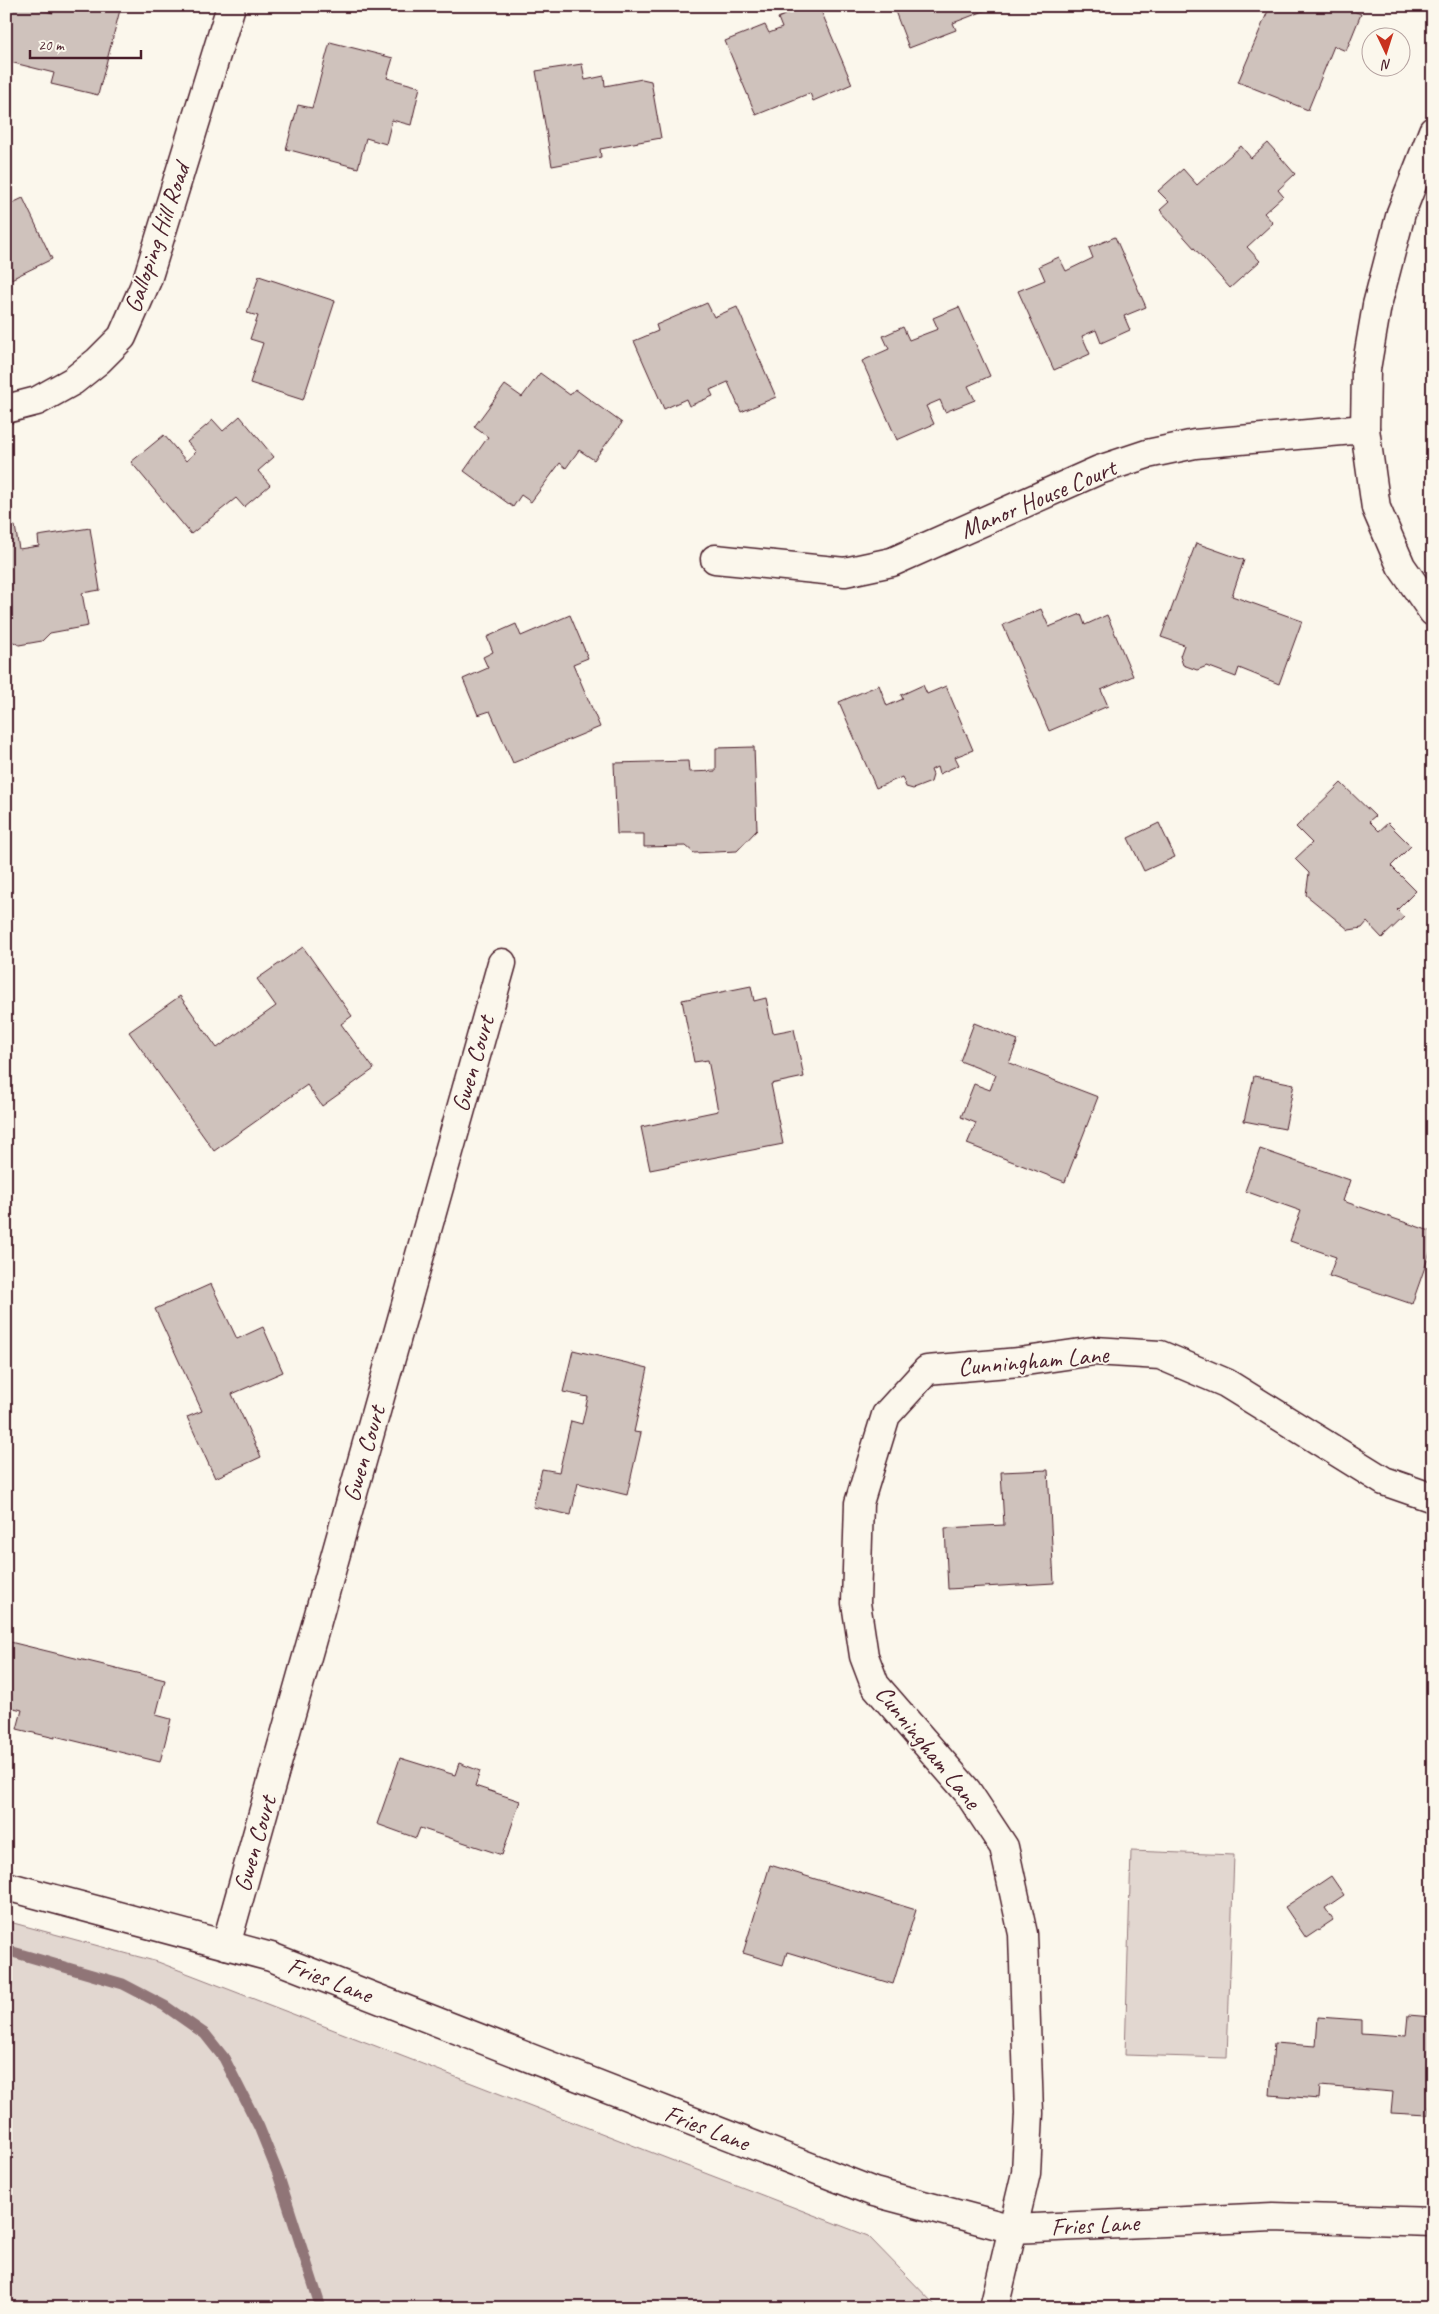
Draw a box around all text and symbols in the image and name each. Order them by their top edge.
scale bar [30,28,141,60]
north arrow [1362,28,1412,78]
text: 20 m [38,36,65,55]
text: N [1380,56,1392,73]
street label: Galloping Hill Road [117,155,199,317]
street label: Manor House Court [955,451,1123,546]
street label: Gwen Court [444,1010,503,1115]
street label: Cunningham Lane [957,1338,1111,1384]
street label: Gwen Court [335,1400,394,1505]
street label: Cunningham Lane [868,1678,989,1817]
street label: Gwen Court [226,1790,285,1895]
street label: Fries Lane [283,1949,378,2011]
street label: Fries Lane [660,2097,755,2159]
street label: Fries Lane [1050,2207,1142,2243]

